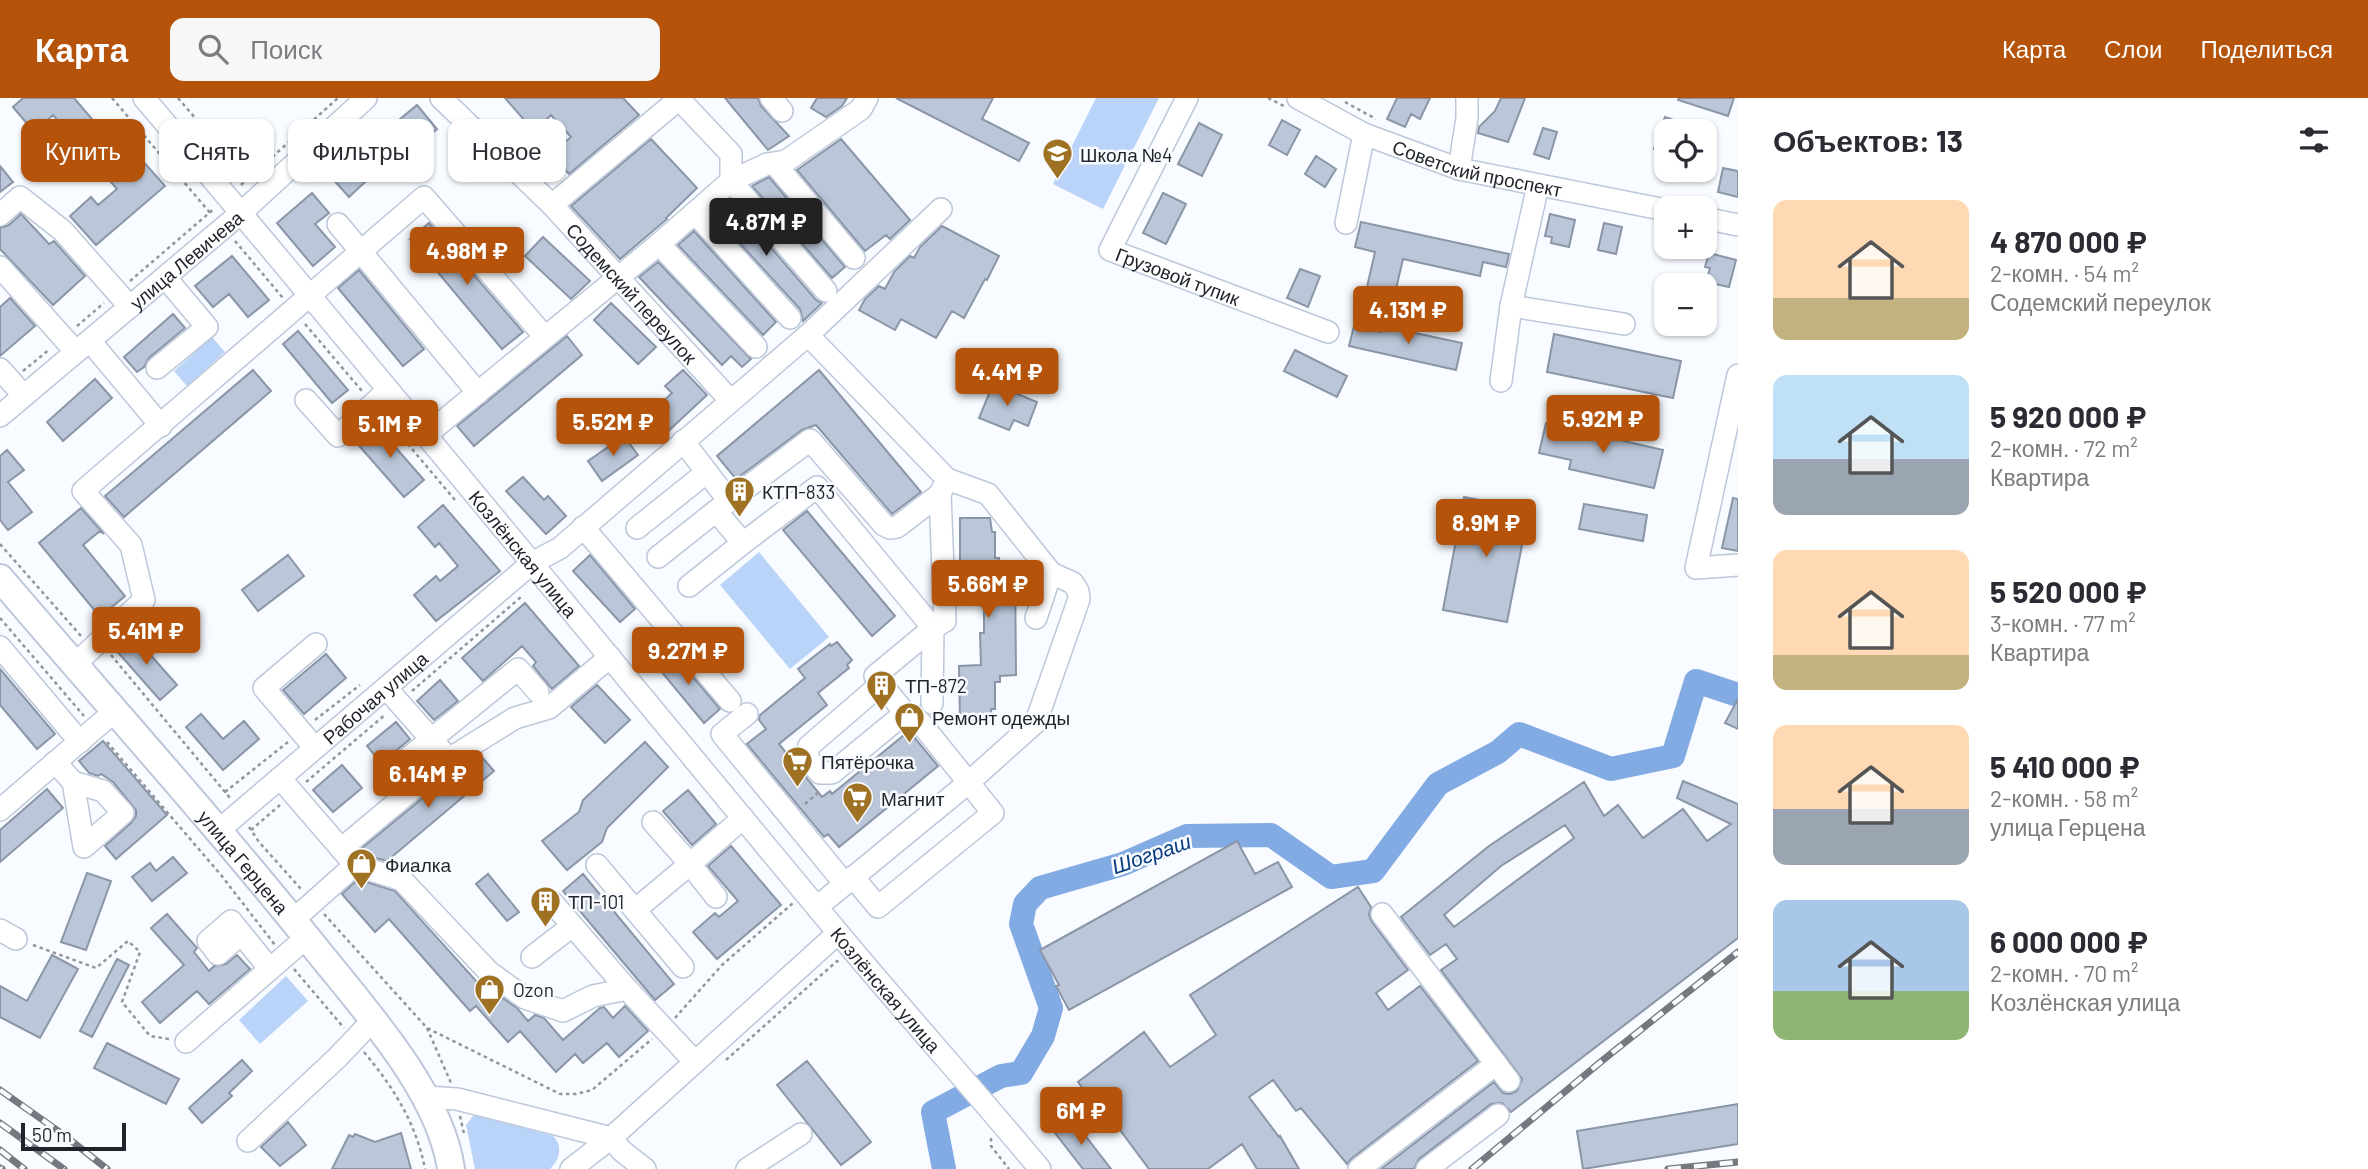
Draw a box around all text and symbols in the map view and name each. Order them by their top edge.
search box [170,18,660,81]
text: Карта [35,29,128,69]
icon: search [194,30,232,68]
text: Поиск [250,33,322,64]
text: Карта [2002,34,2066,63]
text: Слои [2104,34,2162,63]
text: Поделиться [2200,34,2333,63]
chip: Купить [21,119,145,182]
chip: Снять [159,119,274,182]
chip: Фильтры [288,119,434,182]
chip: Новое [448,119,566,182]
map controls [1654,119,1717,336]
button: locate [1654,119,1717,182]
icon: filters [2295,121,2333,159]
text: Объектов: 13 [1773,122,1963,158]
street label: Советский проспект [1390,134,1564,201]
school or university icon: Школа №4 [1040,137,1074,181]
place label: Школа №4 [1080,143,1172,166]
button: + [1654,196,1717,259]
pin: 4.87M ₽ [701,198,831,258]
street label: улица Левичева [125,205,247,314]
text: 4.87M ₽ [725,207,807,235]
street label: Содемский переулок [562,218,703,368]
text: 4 870 000 ₽ [1990,223,2147,259]
pin: 4.98M ₽ [402,228,532,287]
icon: home [1829,228,1913,312]
text: 4.98M ₽ [426,236,508,264]
street label: Грузовой тупик [1113,242,1244,310]
text: 2-комн. · 54 m² [1990,259,2139,287]
button: − [1654,273,1717,336]
pin: 4.13M ₽ [1343,286,1473,346]
text: Содемский переулок [1990,288,2211,316]
text: 4.13M ₽ [1369,295,1447,323]
pin: 4.4M ₽ [950,348,1064,408]
text: 4.4M ₽ [971,357,1043,385]
pin: 5.92M ₽ [1538,396,1668,455]
pin: 5.52M ₽ [548,398,678,458]
text: 5 920 000 ₽ [1990,398,2146,434]
pin: 5.1M ₽ [333,400,447,460]
icon: home [1829,403,1913,487]
text: 5.92M ₽ [1563,404,1643,432]
text: 5.52M ₽ [572,407,654,435]
text: 5.1M ₽ [358,409,422,437]
text: 2-комн. · 72 m² [1990,434,2138,462]
text: Квартира [1990,463,2089,491]
building icon: КТП-833 [722,474,756,518]
place label: КТП-833 [762,480,835,503]
street label: Козлёнская улица [465,485,583,622]
pin: 8.9M ₽ [1429,500,1543,559]
text: 8.9M ₽ [1452,508,1520,536]
pin: 5.66M ₽ [923,560,1053,620]
text: 5.66M ₽ [948,569,1028,597]
text: 5 520 000 ₽ [1990,573,2147,609]
icon: home [1829,578,1913,662]
pin: 5.41M ₽ [81,608,211,667]
text: 3-комн. · 77 m² [1990,609,2136,637]
text: 5.41M ₽ [108,616,184,644]
pin: 9.27M ₽ [623,628,753,687]
text: 9.27M ₽ [648,636,728,664]
text: Квартира [1990,638,2089,666]
street label: Рабочая улица [318,646,432,748]
building icon: ТП-872 [865,668,899,712]
place label: ТП-872 [905,674,967,697]
shop icon: Ремонт одежды [892,700,926,744]
place label: Ремонт одежды [932,706,1070,729]
supermarket icon: Пятёрочка [781,744,815,788]
text: 5 410 000 ₽ [1990,748,2140,784]
pin: 6.14M ₽ [363,750,493,810]
place label: Пятёрочка [821,750,915,773]
icon: home [1829,753,1913,837]
text: 6.14M ₽ [389,759,467,787]
supermarket icon: Магнит [841,781,875,825]
text: 2-комн. · 58 m² [1990,784,2138,812]
place label: Магнит [881,787,945,810]
street label: улица Герцена [194,805,294,918]
text: улица Герцена [1990,813,2146,841]
water label: Шограш [1108,828,1194,878]
shop icon: Фиалка [345,847,379,891]
place label: Фиалка [385,853,451,876]
building icon: ТП-101 [528,884,562,928]
place label: ТП-101 [568,890,624,913]
street label: Козлёнская улица [827,922,947,1057]
text: 6 000 000 ₽ [1990,923,2148,959]
icon: home [1829,928,1913,1012]
text: 2-комн. · 70 m² [1990,959,2138,987]
shop icon: Ozon [473,972,507,1016]
place label: Ozon [513,978,554,1001]
text: Козлёнская улица [1990,988,2180,1016]
pin: 6M ₽ [1040,1088,1122,1147]
text: 6M ₽ [1056,1096,1106,1124]
scale bar [21,1120,126,1152]
text: 50 m [32,1123,72,1146]

